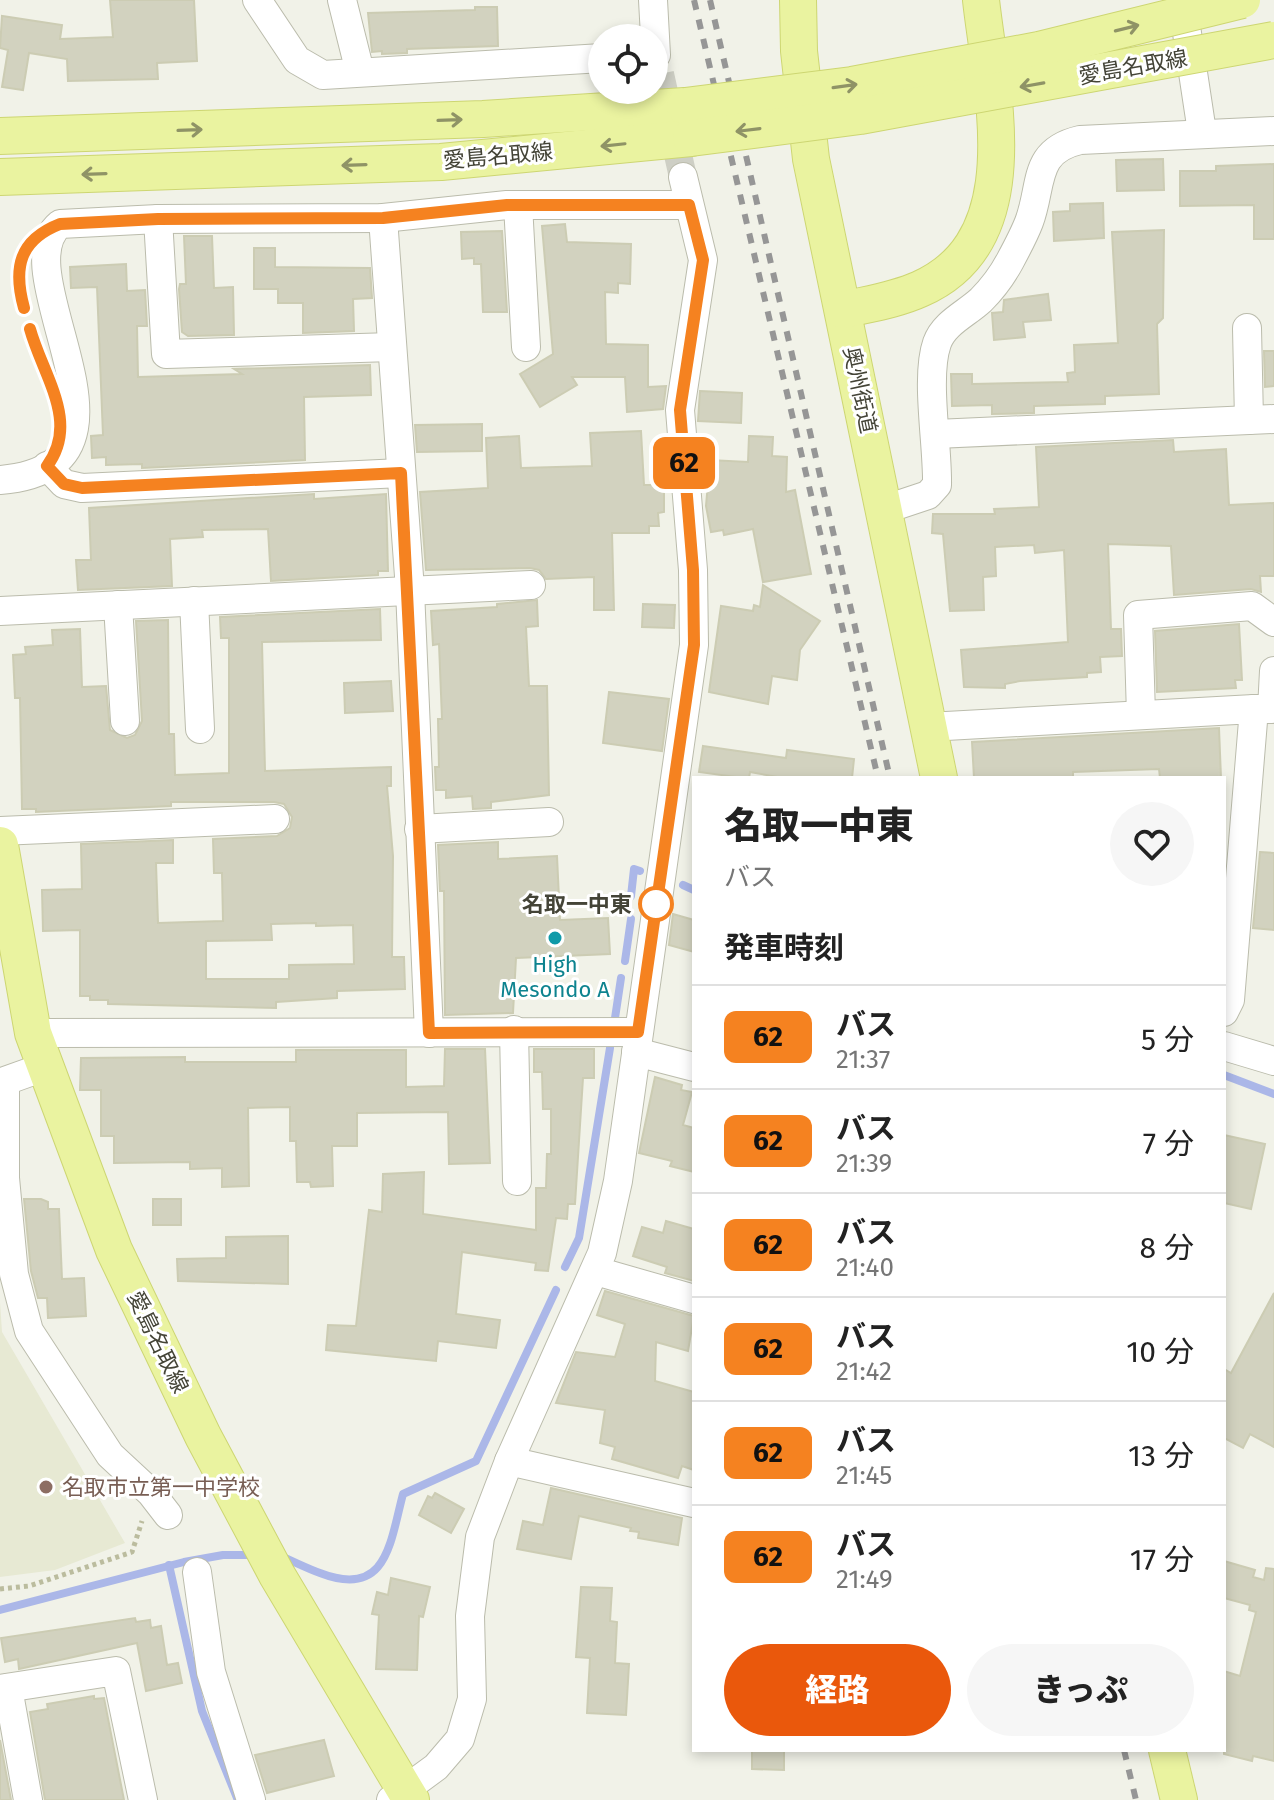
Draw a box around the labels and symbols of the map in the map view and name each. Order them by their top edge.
one-way arrow [1114,20,1140,35]
street label: 愛島名取線 [1076,44,1190,90]
one-way arrow [832,78,857,93]
one-way arrow [1020,79,1046,94]
one-way arrow [436,113,463,128]
one-way arrow [176,122,203,137]
one-way arrow [735,123,762,138]
street label: 愛島名取線 [442,138,554,174]
one-way arrow [600,138,627,153]
one-way arrow [341,158,368,173]
one-way arrow [81,166,108,181]
street label: 奥州街道 [838,344,882,436]
line badge: 62 [648,437,720,489]
marker: 名取一中東 [639,887,673,921]
place label: 名取一中東 [522,891,632,918]
marker: High Mesondo A [546,929,564,947]
place label: High Mesondo A [500,951,610,1003]
street label: 愛島名取線 [122,1287,194,1397]
place label: 名取市立第一中学校 [62,1474,260,1501]
marker: 名取市立第一中学校 [37,1478,55,1496]

